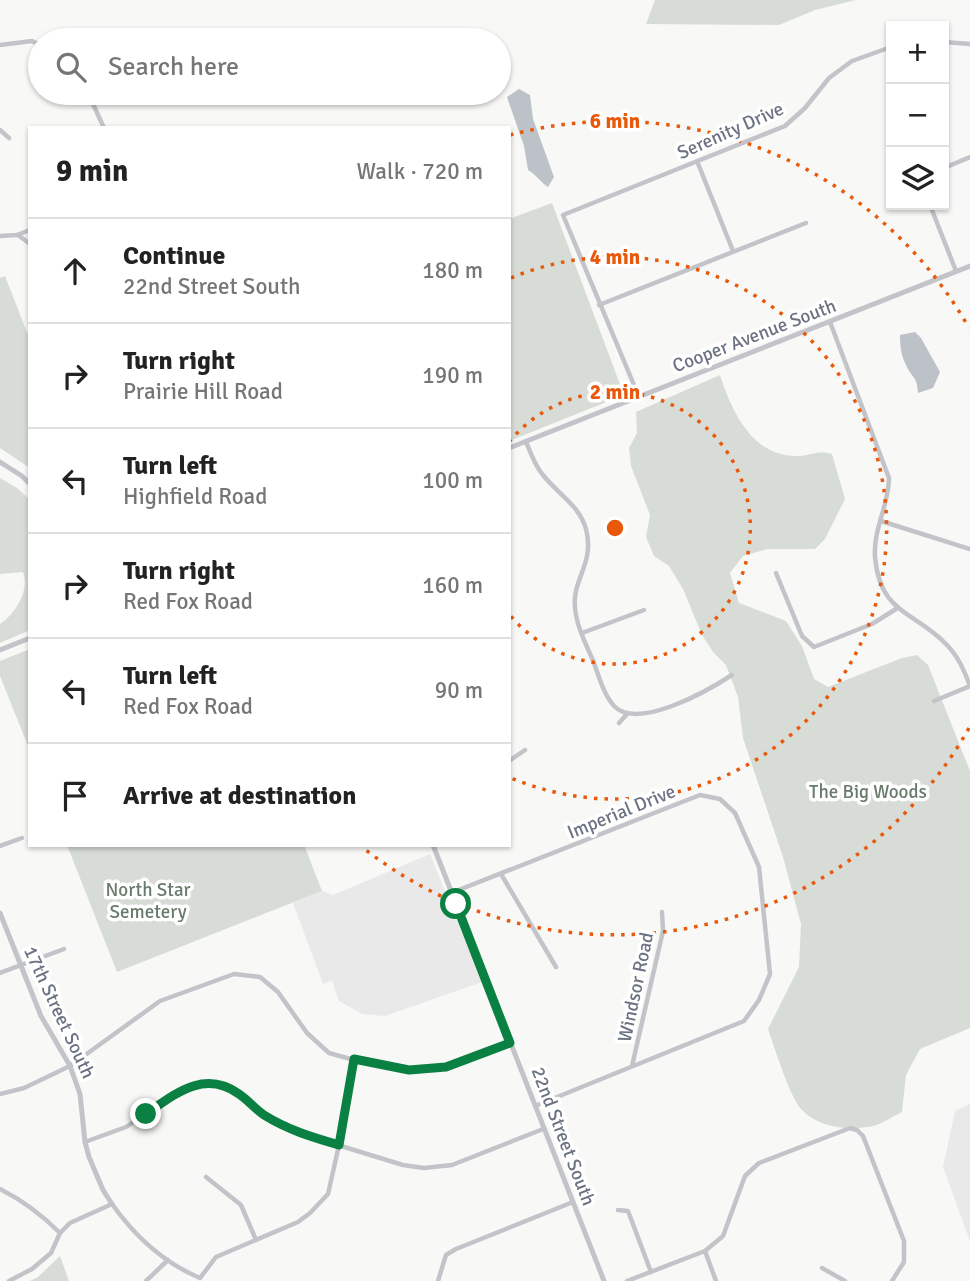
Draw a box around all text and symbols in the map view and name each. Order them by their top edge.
map controls [886,21,949,210]
button: + [886,21,949,84]
search box [28,28,511,105]
icon: search [52,48,90,86]
text: Search here [108,51,239,83]
button: − [886,84,949,147]
street label: Serenity Drive [673,97,787,165]
text: 6 min [590,108,640,134]
button: layers [886,147,949,210]
text: 9 min [56,153,128,190]
text: Walk · 720 m [357,157,483,186]
text: Continue [123,240,225,272]
text: 4 min [590,244,640,270]
icon: ahead [56,252,94,290]
text: 180 m [422,256,483,285]
text: 22nd Street South [123,272,301,301]
street label: Cooper Avenue South [669,294,840,378]
text: Turn right [123,345,235,377]
icon: right [56,357,94,395]
text: 190 m [422,361,483,390]
text: Prairie Hill Road [123,377,283,406]
text: 2 min [590,379,640,405]
text: Turn left [123,450,217,482]
icon: left [56,462,94,500]
text: 100 m [422,466,483,495]
text: Highfield Road [123,482,267,511]
centre of rings [603,516,627,540]
text: Turn right [123,555,235,587]
icon: right [56,567,94,605]
text: 160 m [422,571,483,600]
text: Red Fox Road [123,587,253,616]
text: Turn left [123,660,217,692]
icon: left [56,672,94,710]
text: 90 m [435,676,483,705]
text: Red Fox Road [123,692,253,721]
icon: arrive [56,777,94,815]
street label: Imperial Drive [564,779,679,845]
text: Arrive at destination [123,780,356,812]
park label: The Big Woods [809,780,927,804]
park label: North Star Semetery [105,878,191,924]
route start [440,888,471,919]
street label: Windsor Road [613,930,659,1044]
street label: 17th Street South [18,942,100,1082]
street label: 22nd Street South [526,1064,601,1209]
route end [130,1098,161,1129]

